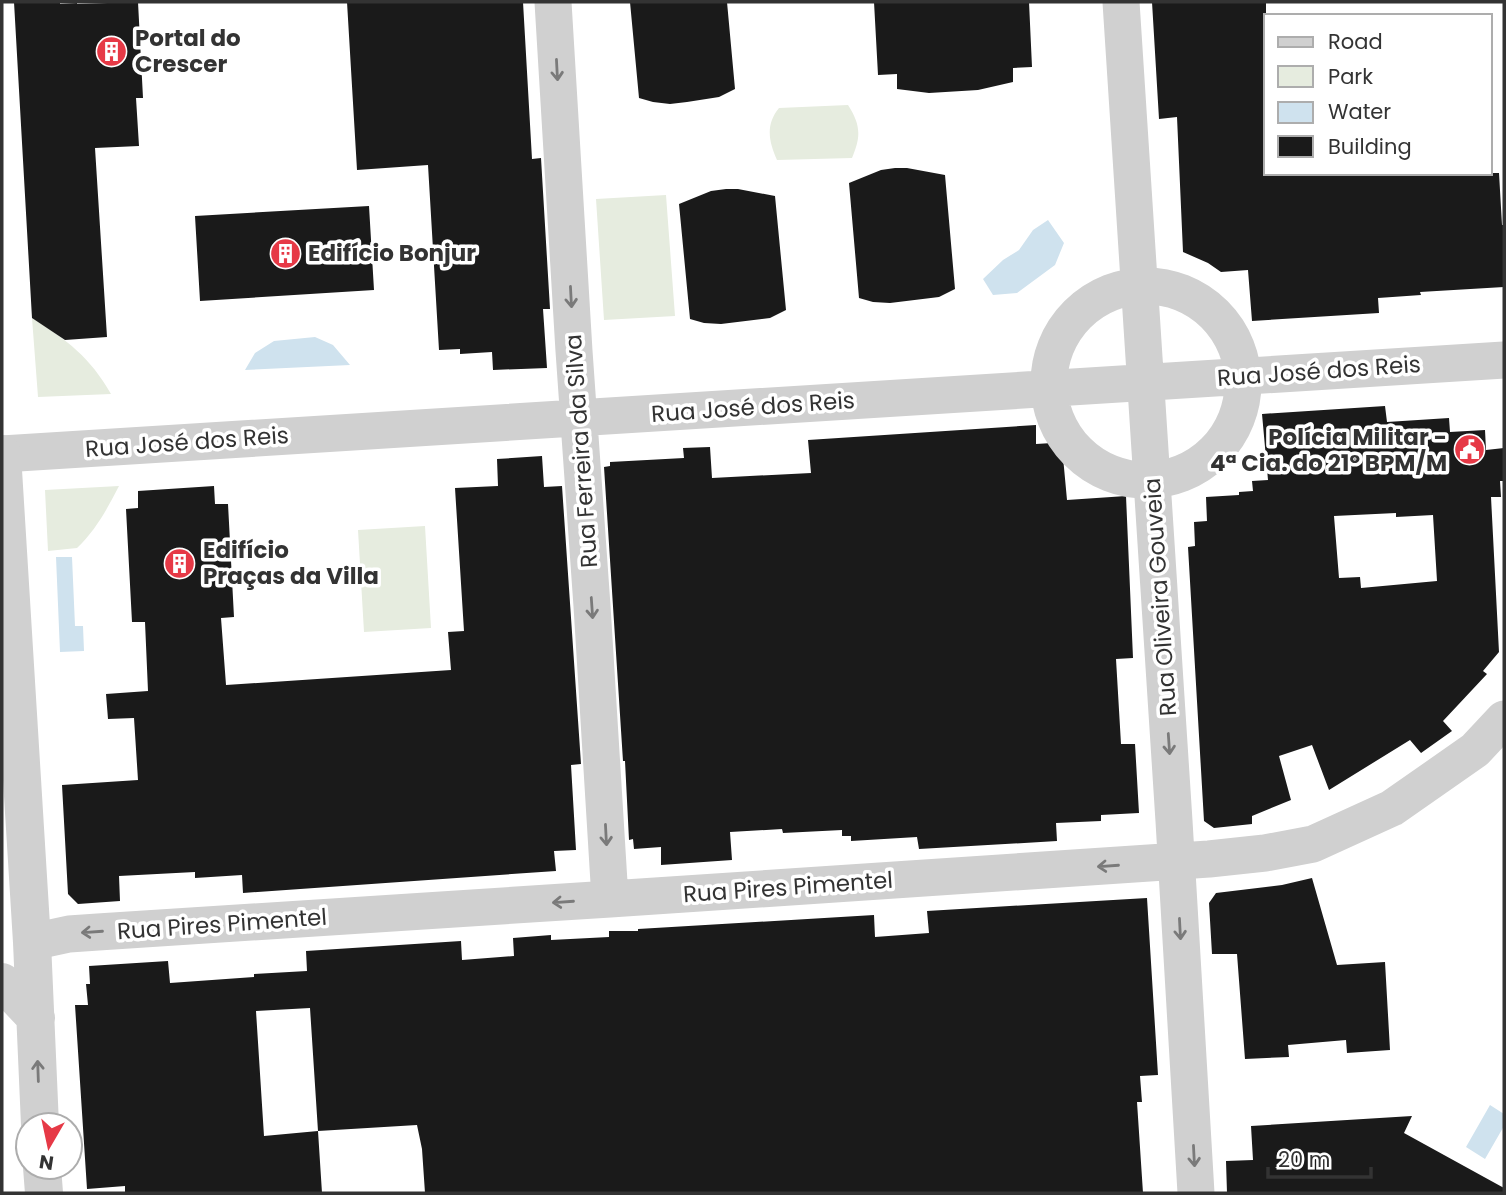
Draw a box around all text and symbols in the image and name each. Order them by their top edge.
legend [1264,14,1492,175]
place label: Portal do Crescer [135,22,241,80]
text: Road [1328,27,1383,56]
building icon: Portal do Crescer [95,34,129,68]
one-way arrow [551,58,564,81]
text: Park [1328,62,1373,91]
text: Water [1328,97,1391,126]
text: Building [1328,132,1412,161]
building icon: Edifício Bonjur [268,236,302,270]
place label: Edifício Bonjur [308,237,476,269]
one-way arrow [564,285,577,308]
street label: Rua Ferreira da Silva [557,333,605,569]
street label: Rua José dos Reis [1216,348,1422,394]
street label: Rua José dos Reis [650,384,856,430]
street label: Rua José dos Reis [84,419,290,465]
place label: Polícia Militar - 4ª Cia. do 21º BPM/M [1210,421,1447,479]
public building icon: Polícia Militar - 4ª Cia. do 21º BPM/M [1453,433,1487,467]
street label: Rua Oliveira Gouveia [1136,477,1184,717]
place label: Edifício Praças da Villa [203,534,379,592]
building icon: Edifício Praças da Villa [163,546,197,580]
one-way arrow [586,596,599,619]
one-way arrow [1163,732,1176,755]
one-way arrow [600,823,613,846]
one-way arrow [1097,860,1120,873]
street label: Rua Pires Pimentel [682,864,894,910]
one-way arrow [552,896,575,909]
street label: Rua Pires Pimentel [116,901,328,947]
one-way arrow [1174,917,1187,940]
one-way arrow [81,926,104,939]
one-way arrow [32,1060,45,1083]
north arrow [14,1111,84,1181]
scale bar [1268,1136,1371,1180]
one-way arrow [1187,1144,1200,1167]
text: 20 m [1278,1145,1331,1174]
text: N [37,1148,56,1177]

